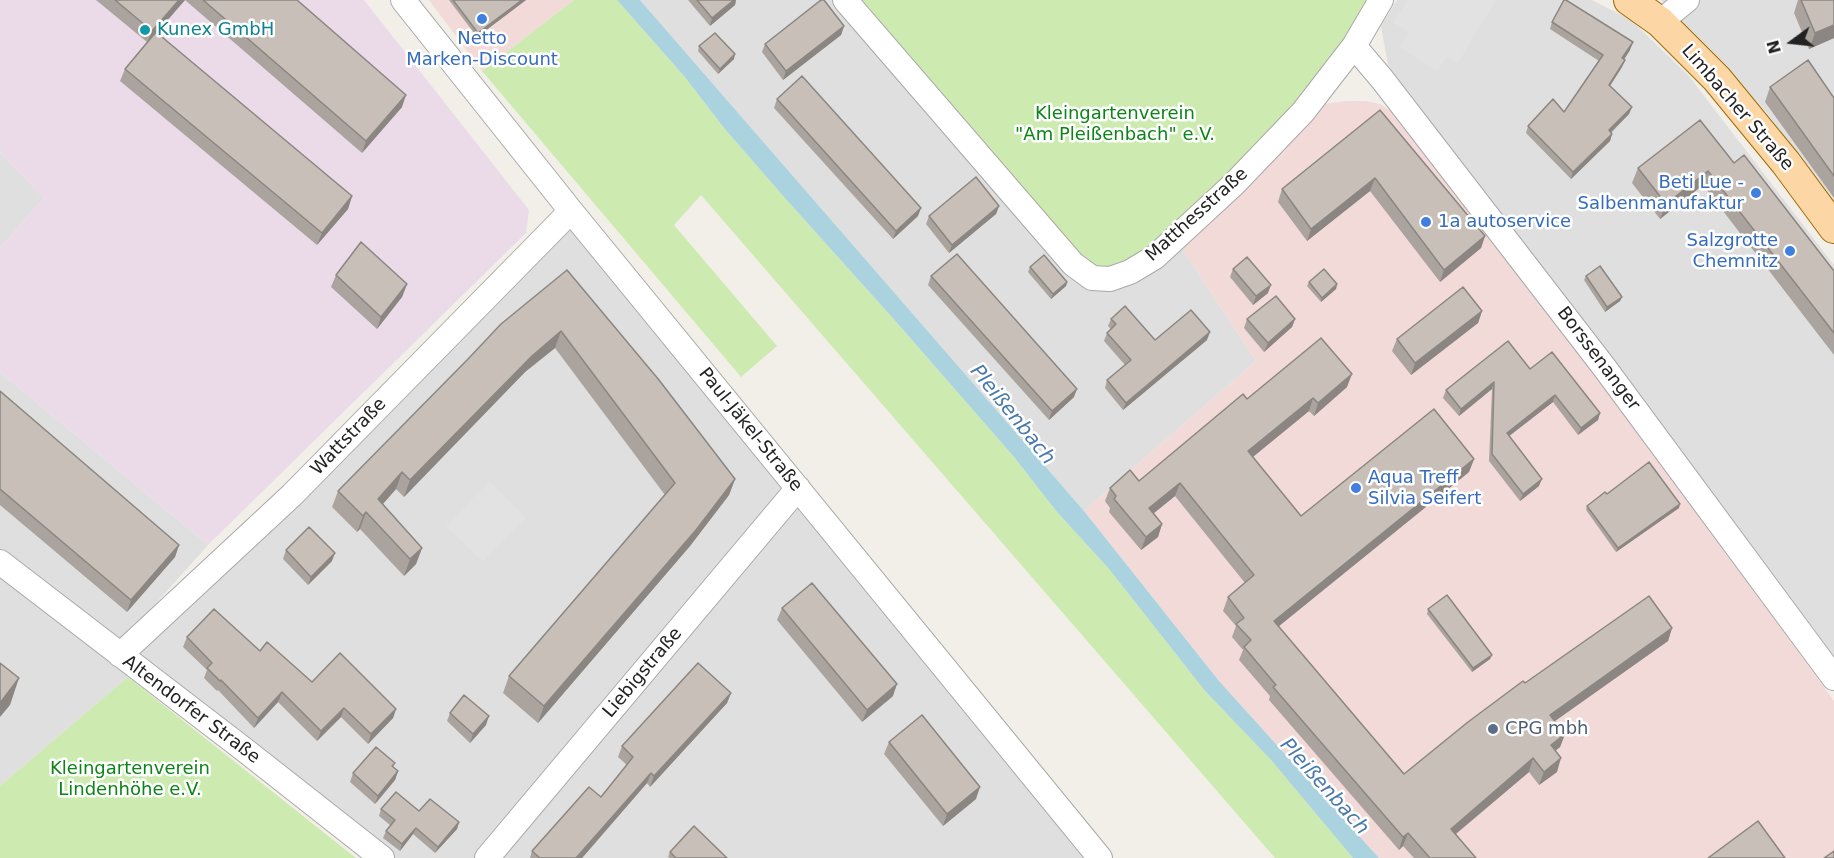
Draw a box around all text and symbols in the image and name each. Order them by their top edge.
marker: Netto Marken-Discount [475,12,489,26]
north arrow [1762,12,1822,72]
place label: Kunex GmbH [157,19,274,41]
marker: Kunex GmbH [138,23,152,37]
place label: Netto Marken-Discount [406,28,558,70]
text: N [1763,38,1785,56]
street label: Limbacher Straße [1676,41,1798,175]
park label: Kleingartenverein "Am Pleißenbach" e.V. [1015,103,1215,146]
street label: Matthesstraße [1142,164,1252,266]
place label: Beti Lue - Salbenmanufaktur [1578,172,1744,214]
marker: Beti Lue - Salbenmanufaktur [1749,186,1763,200]
place label: 1a autoservice [1438,211,1571,233]
marker: 1a autoservice [1419,215,1433,229]
place label: Salzgrotte Chemnitz [1686,230,1778,272]
marker: Salzgrotte Chemnitz [1783,244,1797,258]
street label: Borssenanger [1552,303,1644,415]
water label: Pleißenbach [964,360,1060,470]
street label: Paul-Jäkel-Straße [693,364,807,496]
street label: Wattstraße [307,394,391,480]
place label: Aqua Treff Silvia Seifert [1368,467,1481,510]
marker: Aqua Treff Silvia Seifert [1349,481,1363,495]
street label: Liebigstraße [599,623,687,723]
street label: Altendorfer Straße [118,651,264,769]
place label: CPG mbh [1505,718,1588,740]
marker: CPG mbh [1486,722,1500,736]
water label: Pleißenbach [1274,734,1374,840]
park label: Kleingartenverein Lindenhöhe e.V. [50,758,210,800]

